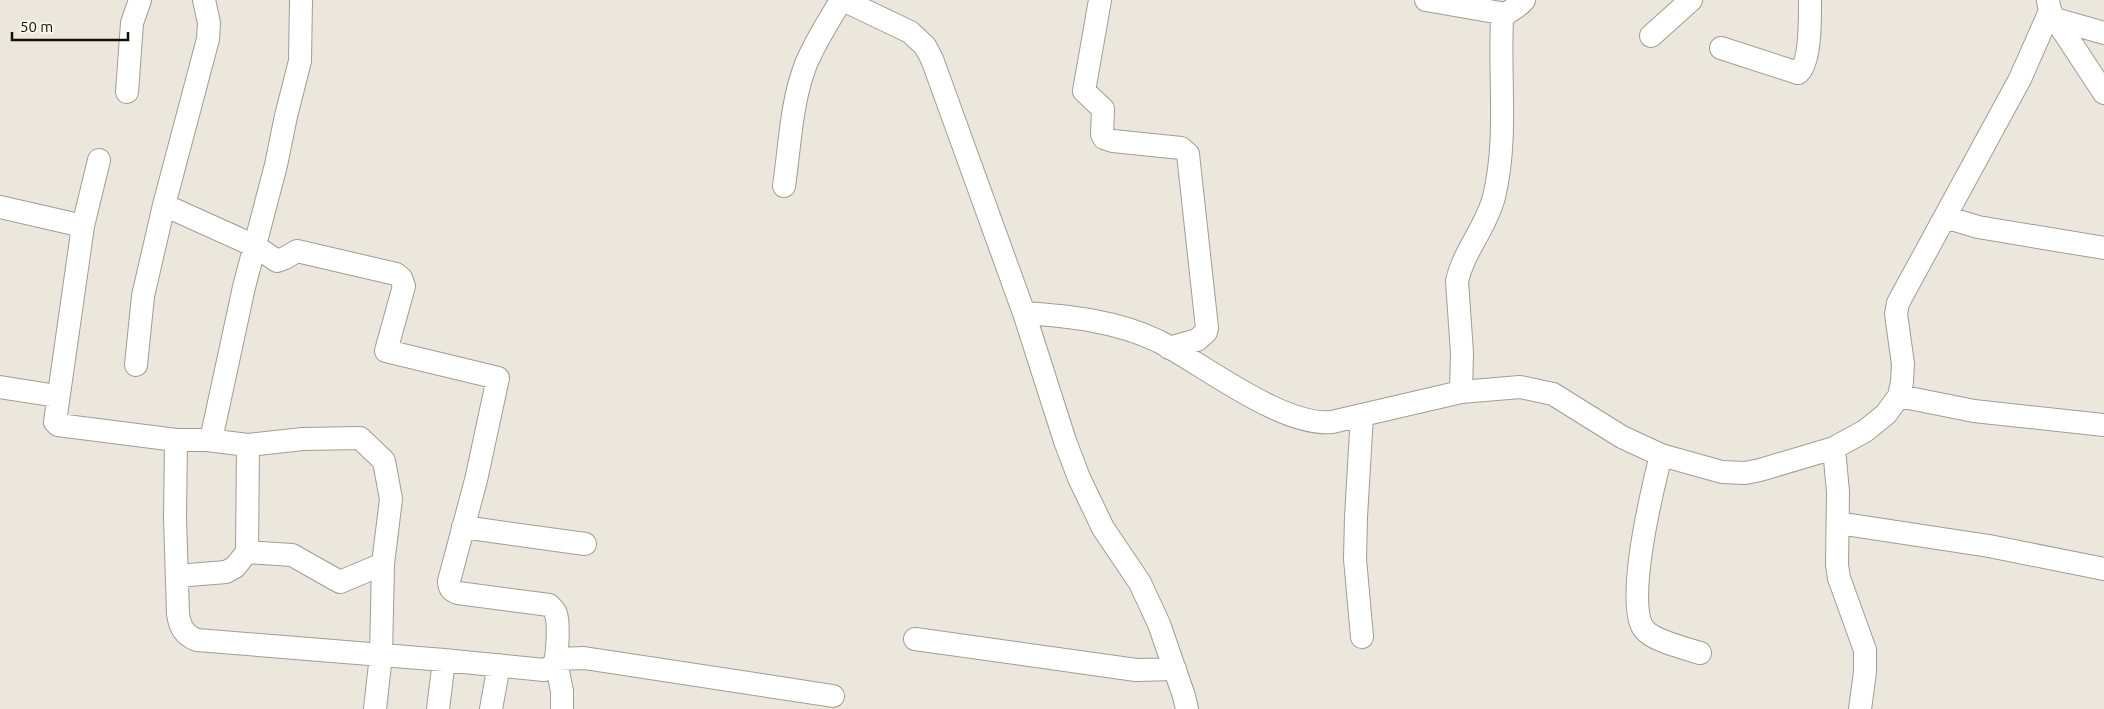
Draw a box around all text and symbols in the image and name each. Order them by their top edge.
scale bar [12,10,129,42]
text: 50 m [20,18,53,35]

